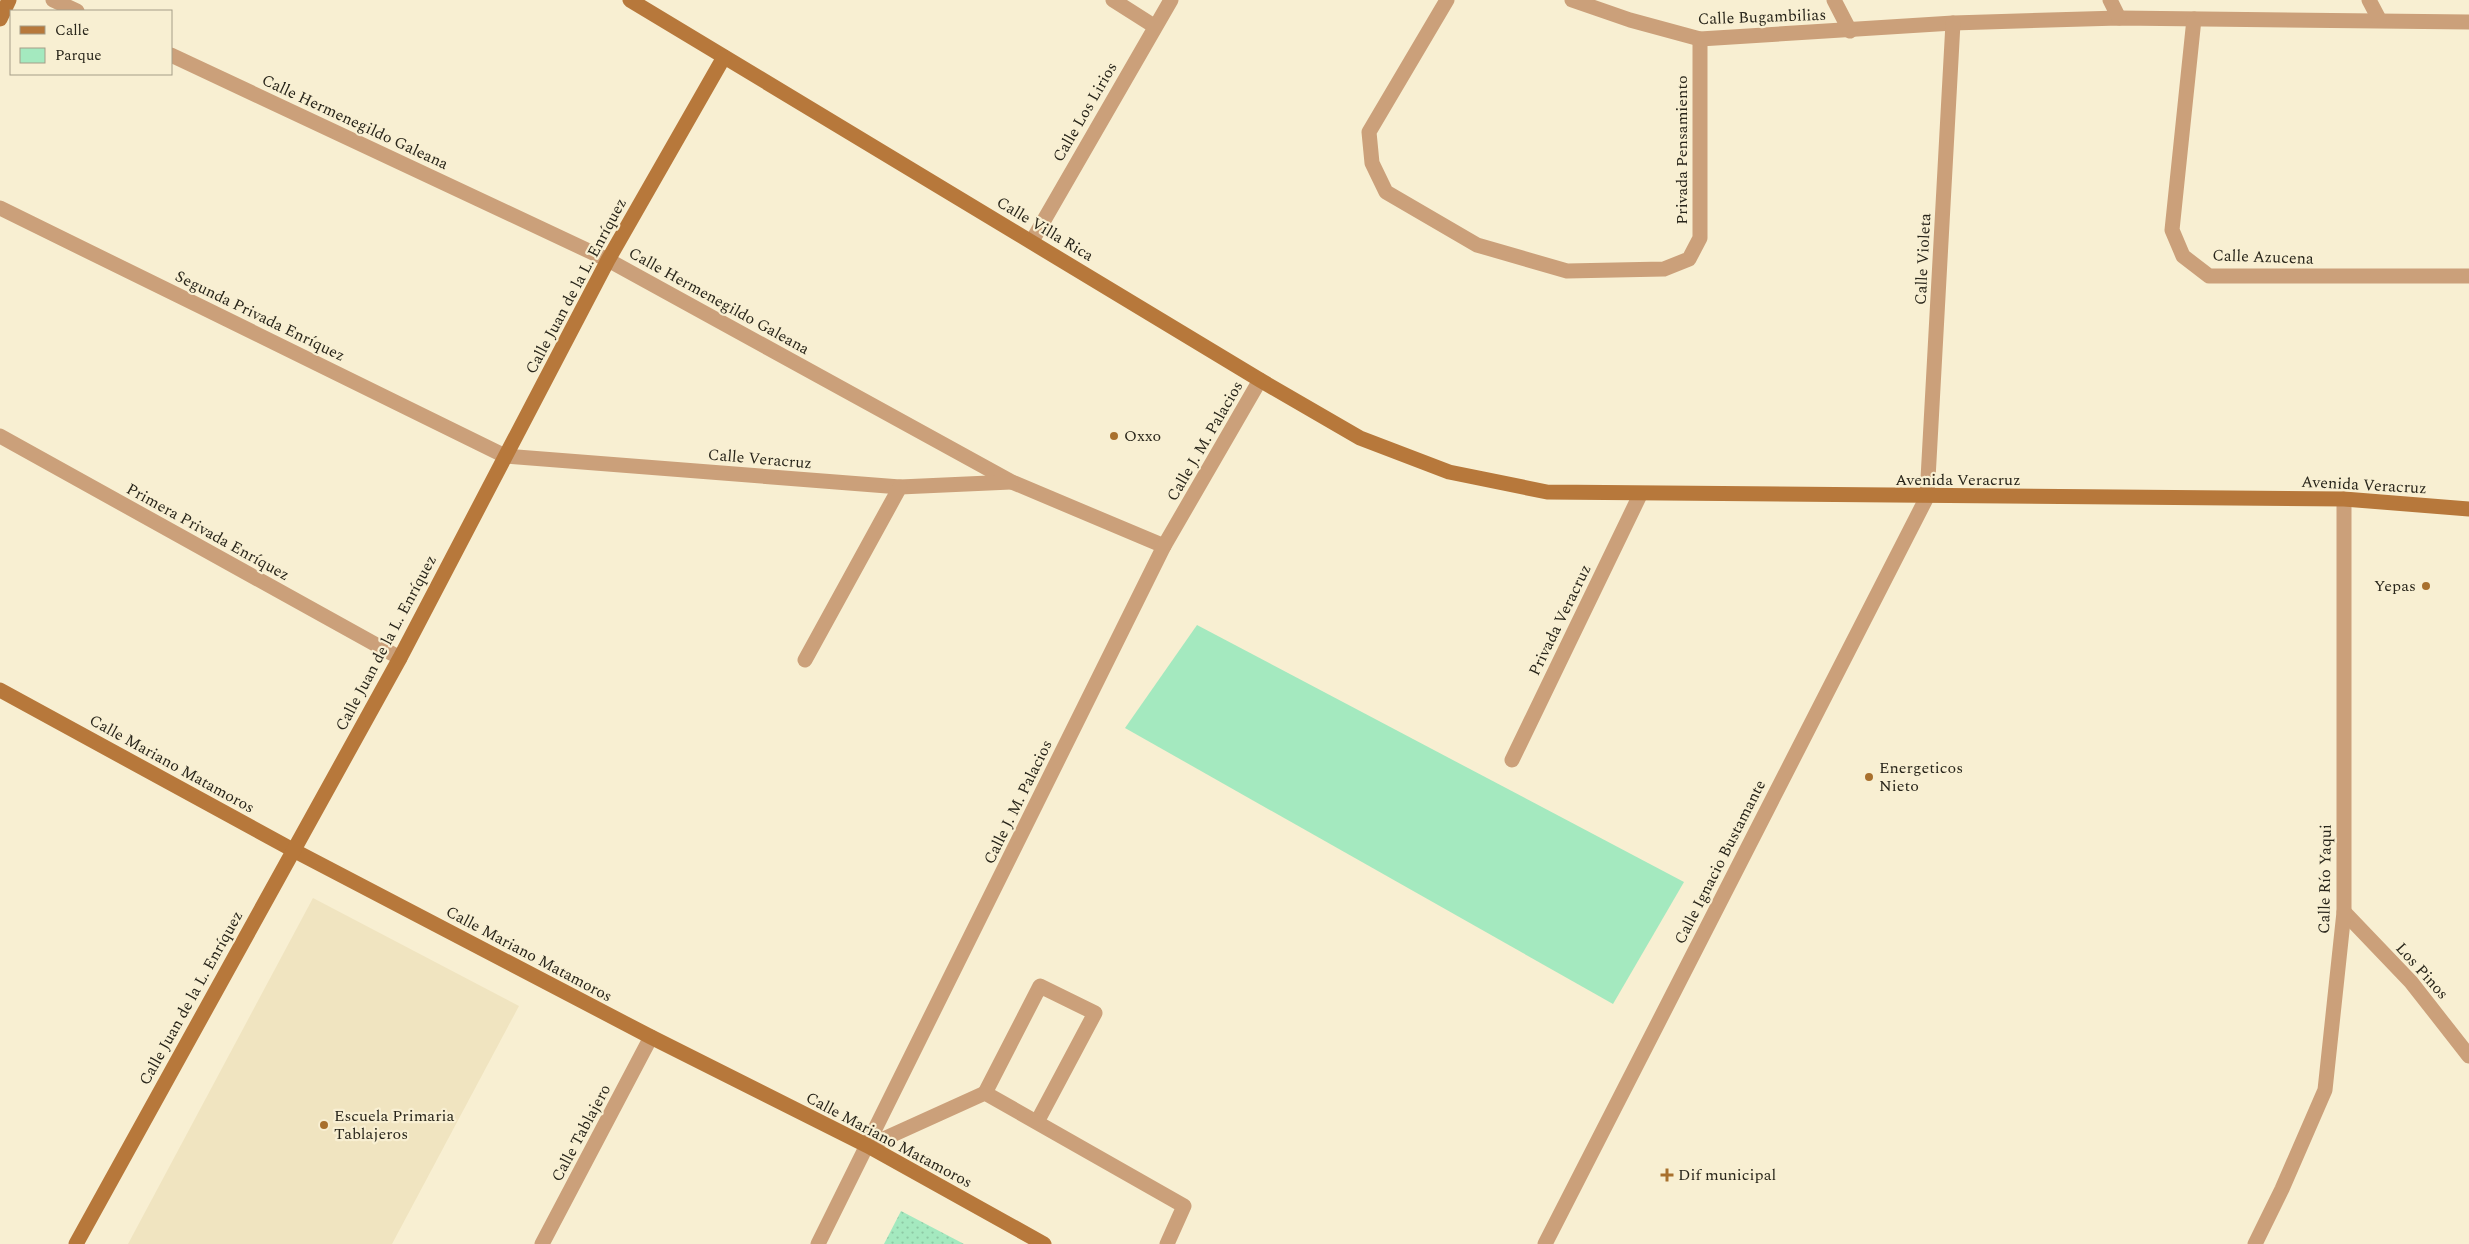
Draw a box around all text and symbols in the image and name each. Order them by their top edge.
street label: Calle Bugambilias [1697,3,1827,31]
legend [10,10,172,75]
text: Calle [55,19,89,42]
text: Parque [55,44,102,67]
street label: Calle Los Lirios [1047,57,1123,167]
street label: Calle Hermenegildo Galeana [258,68,452,176]
street label: Privada Pensamiento [1670,75,1694,225]
street label: Calle Villa Rica [992,190,1098,268]
street label: Calle Juan de la L. Enríquez [519,194,633,378]
street label: Calle Violeta [1909,212,1937,306]
street label: Calle Hermenegildo Galeana [624,241,814,361]
street label: Calle Azucena [2212,243,2314,271]
street label: Segunda Privada Enríquez [171,264,349,368]
street label: Calle J. M. Palacios [1161,376,1249,506]
place label: Oxxo [1124,424,1161,448]
marker: Oxxo [1108,430,1120,442]
street label: Calle Veracruz [707,442,813,476]
street label: Avenida Veracruz [1895,468,2021,492]
street label: Avenida Veracruz [2301,470,2427,500]
street label: Primera Privada Enríquez [122,477,294,587]
street label: Calle Juan de la L. Enríquez [329,551,443,735]
street label: Privada Veracruz [1523,560,1597,680]
place label: Yepas [2374,574,2416,598]
marker: Yepas [2420,580,2432,592]
street label: Calle Mariano Matamoros [85,708,259,820]
street label: Calle J. M. Palacios [977,736,1059,868]
place label: Energeticos Nieto [1879,756,1963,798]
marker: Energeticos Nieto [1863,771,1875,783]
street label: Calle Ignacio Bustamante [1668,776,1772,948]
street label: Calle Río Yaqui [2312,824,2338,934]
street label: Calle Mariano Matamoros [441,900,617,1008]
street label: Calle Juan de la L. Enríquez [133,906,249,1090]
street label: Los Pinos [2390,937,2454,1005]
street label: Calle Tablajero [545,1080,617,1186]
street label: Calle Mariano Matamoros [801,1086,977,1194]
place label: Escuela Primaria Tablajeros [334,1104,455,1146]
marker: Escuela Primaria Tablajeros [318,1119,330,1131]
place label: Dif municipal [1678,1163,1776,1187]
marker: Dif municipal [1660,1168,1674,1182]

